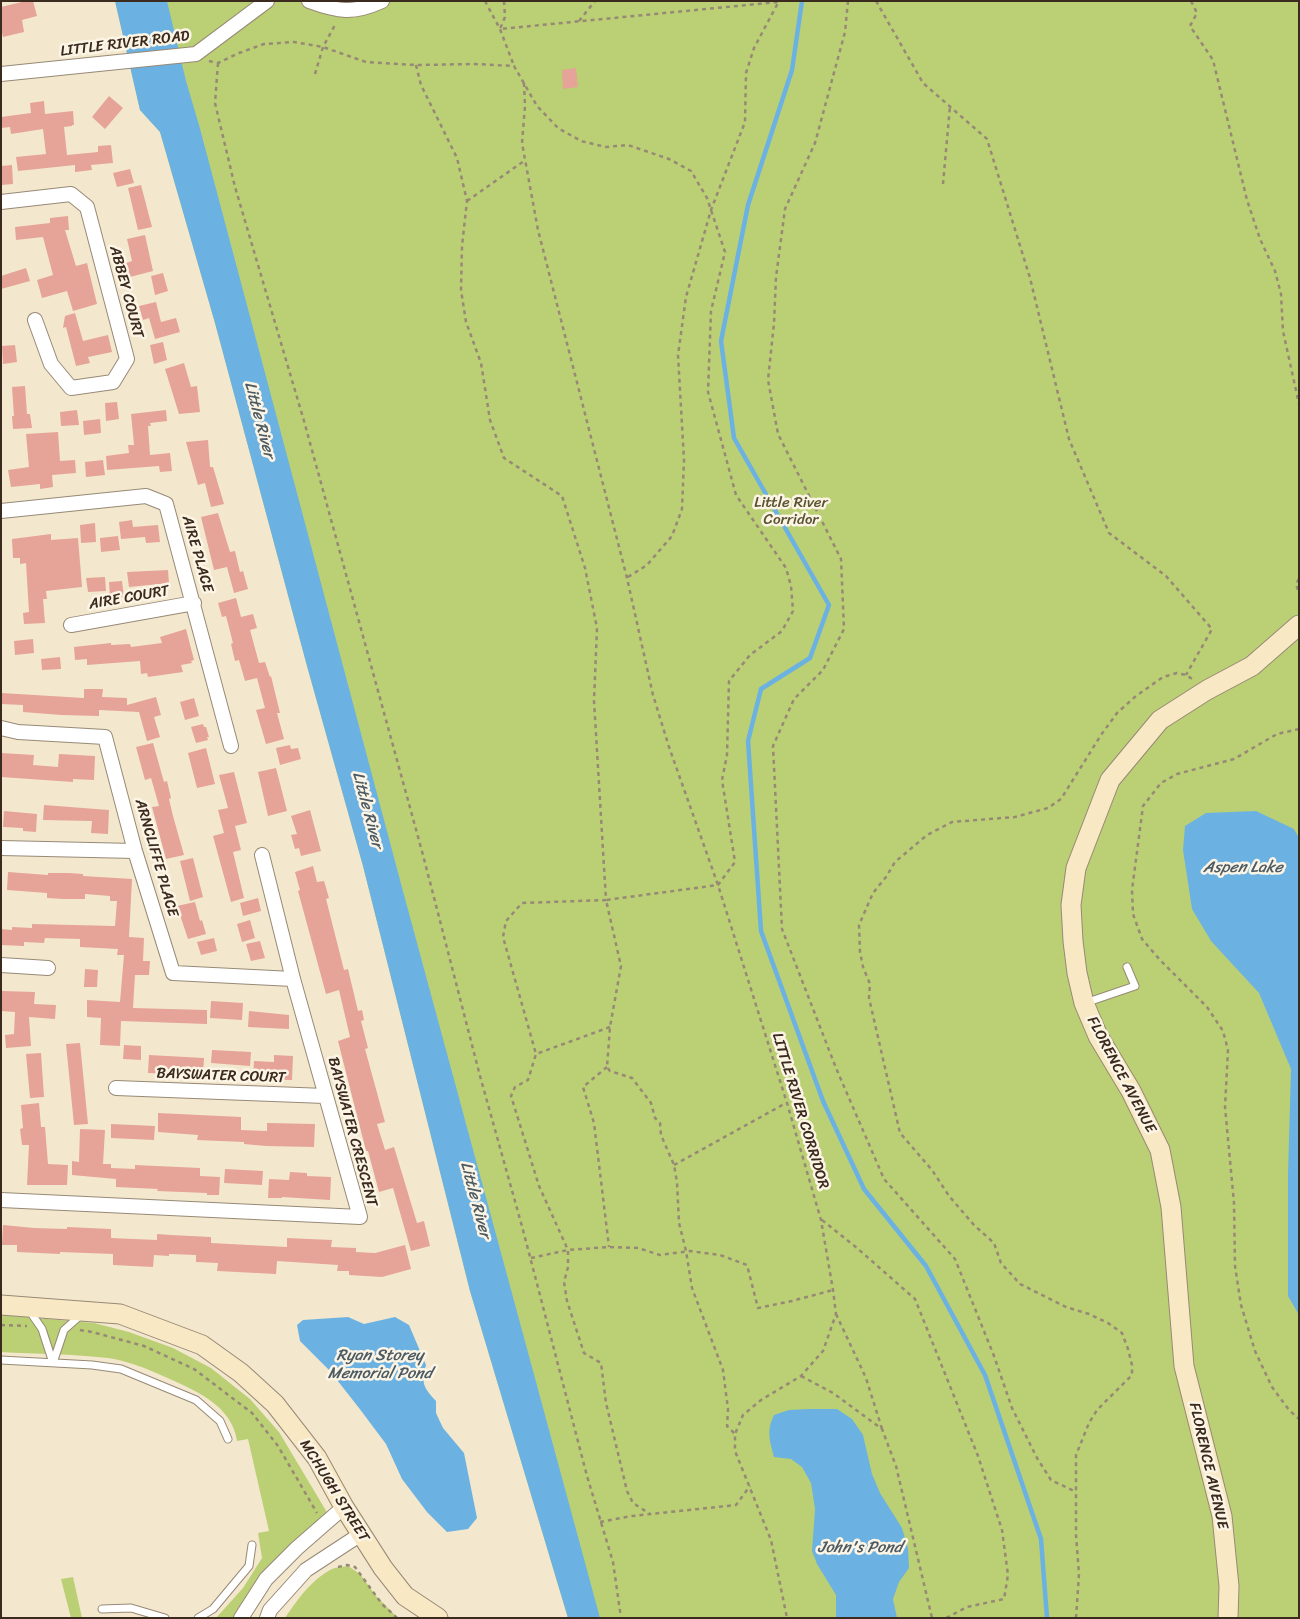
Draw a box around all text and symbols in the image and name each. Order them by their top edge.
street label: LITTLE RIVER ROAD [59,27,191,61]
street label: ABBEY COURT [105,244,147,340]
water label: Little River [240,380,278,460]
park label: Little River Corridor [754,494,828,529]
street label: AIRE PLACE [177,514,217,594]
street label: AIRE COURT [87,582,171,614]
water label: Little River [348,770,386,850]
street label: ARNCLIFFE PLACE [131,797,181,919]
water label: Aspen Lake [1203,858,1283,878]
street label: FLORENCE AVENUE [1083,1014,1159,1136]
street label: LITTLE RIVER CORRIDOR [768,1031,832,1191]
street label: BAYSWATER CRESCENT [323,1055,381,1209]
street label: BAYSWATER COURT [156,1065,286,1087]
water label: Little River [456,1160,494,1240]
water label: Ryan Storey Memorial Pond [328,1346,432,1384]
street label: FLORENCE AVENUE [1185,1401,1231,1531]
street label: MCHUGH STREET [295,1436,373,1546]
water label: John's Pond [818,1538,902,1558]

